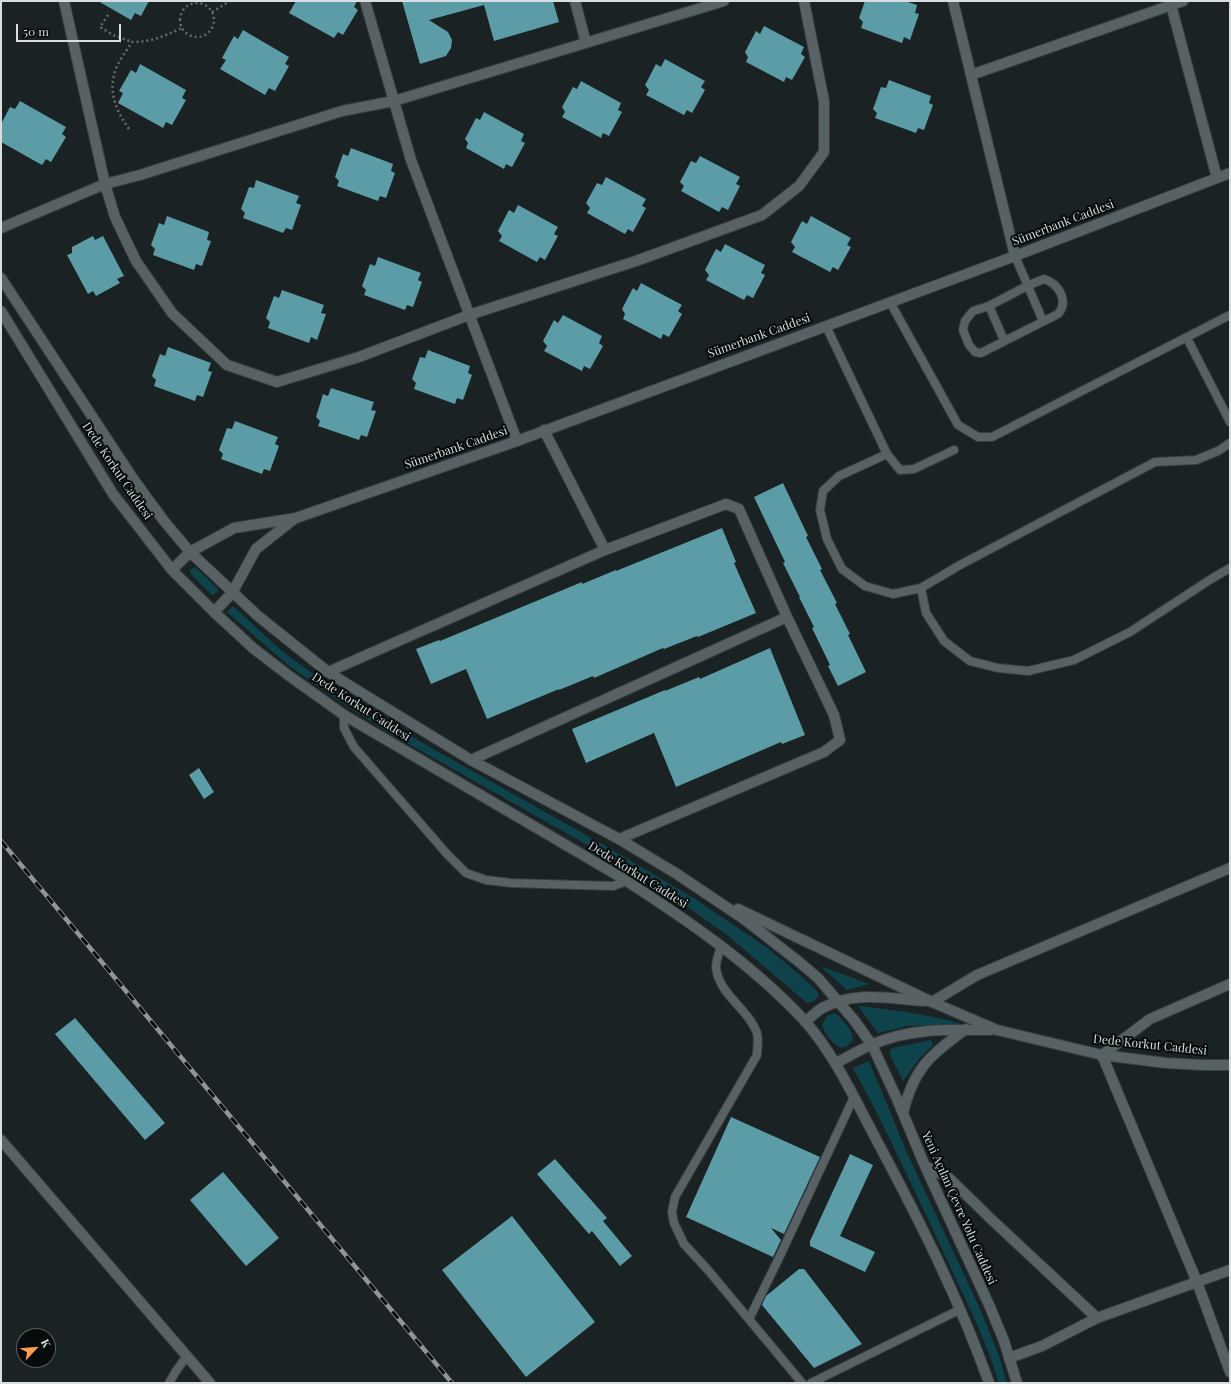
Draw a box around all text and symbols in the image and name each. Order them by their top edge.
scale bar [18,16,123,42]
text: 50 m [23,23,49,39]
street label: Sümerbank Caddesi [1010,197,1116,249]
street label: Sümerbank Caddesi [706,311,812,361]
street label: Dede Korkut Caddesi [79,420,155,522]
street label: Sümerbank Caddesi [403,424,509,472]
street label: Dede Korkut Caddesi [309,670,413,744]
street label: Dede Korkut Caddesi [586,839,690,911]
street label: Dede Korkut Caddesi [1092,1032,1208,1058]
street label: Yeni Açılan Çevre Yolu Caddesi [919,1129,999,1287]
north arrow [16,1328,56,1368]
text: K [38,1336,55,1350]

